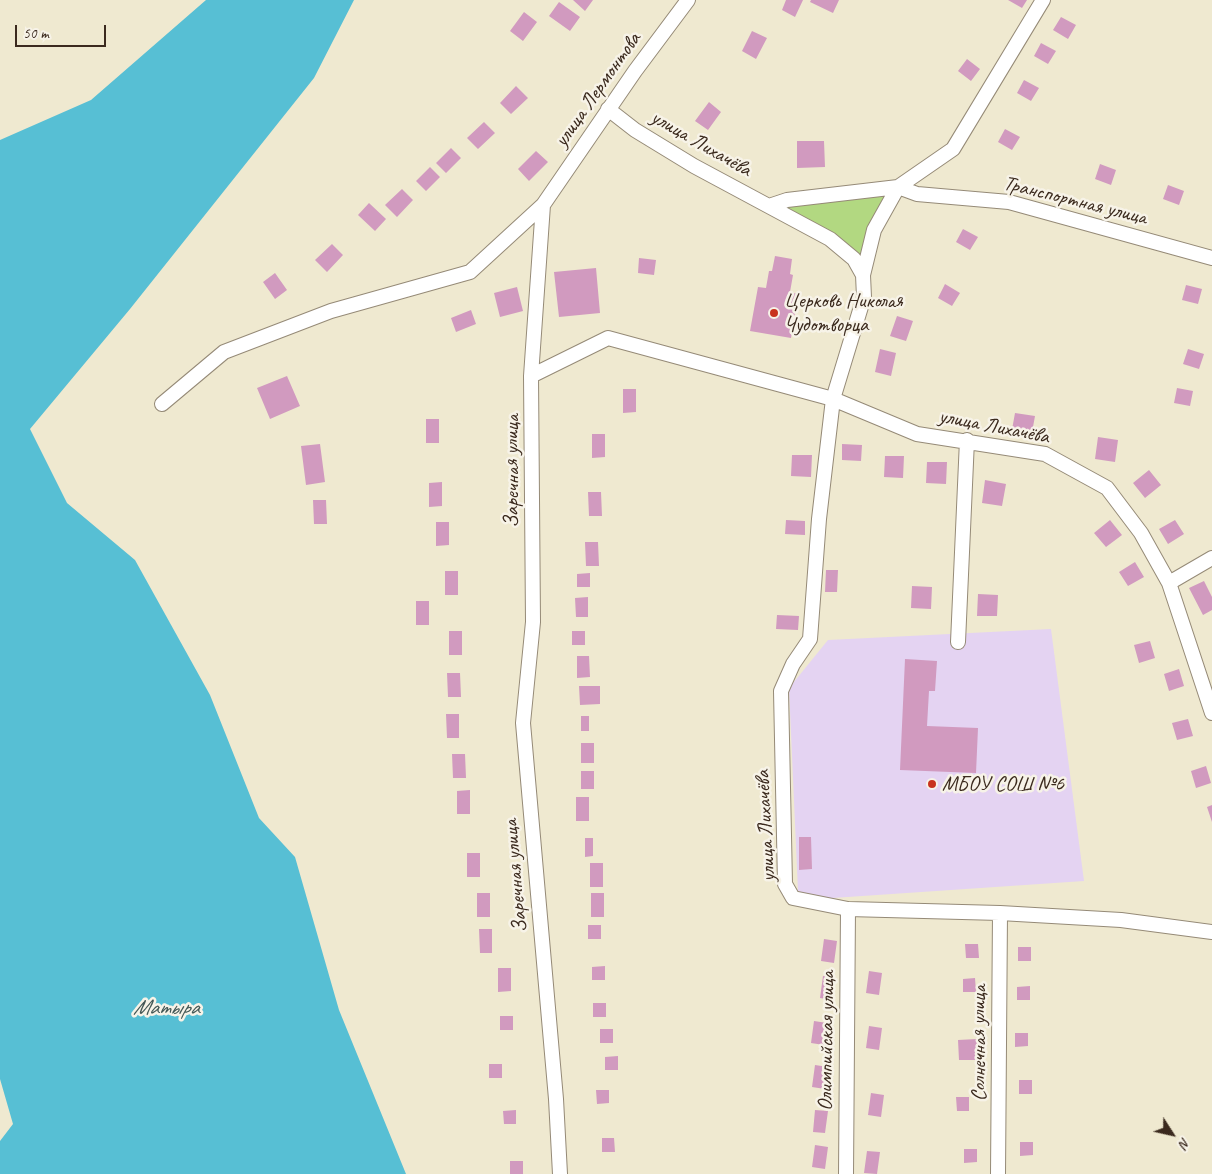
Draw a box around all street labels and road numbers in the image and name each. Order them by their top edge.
street label: улица Лермонтова [549,28,647,152]
street label: улица Лихачёва [646,105,756,183]
street label: Транспортная улица [1001,171,1149,231]
street label: улица Лихачёва [937,404,1051,450]
street label: Заречная улица [499,414,525,528]
street label: улица Лихачёва [750,770,782,882]
street label: Заречная улица [499,818,533,934]
street label: Олимпийская улица [813,971,841,1111]
street label: Солнечная улица [966,985,992,1101]

